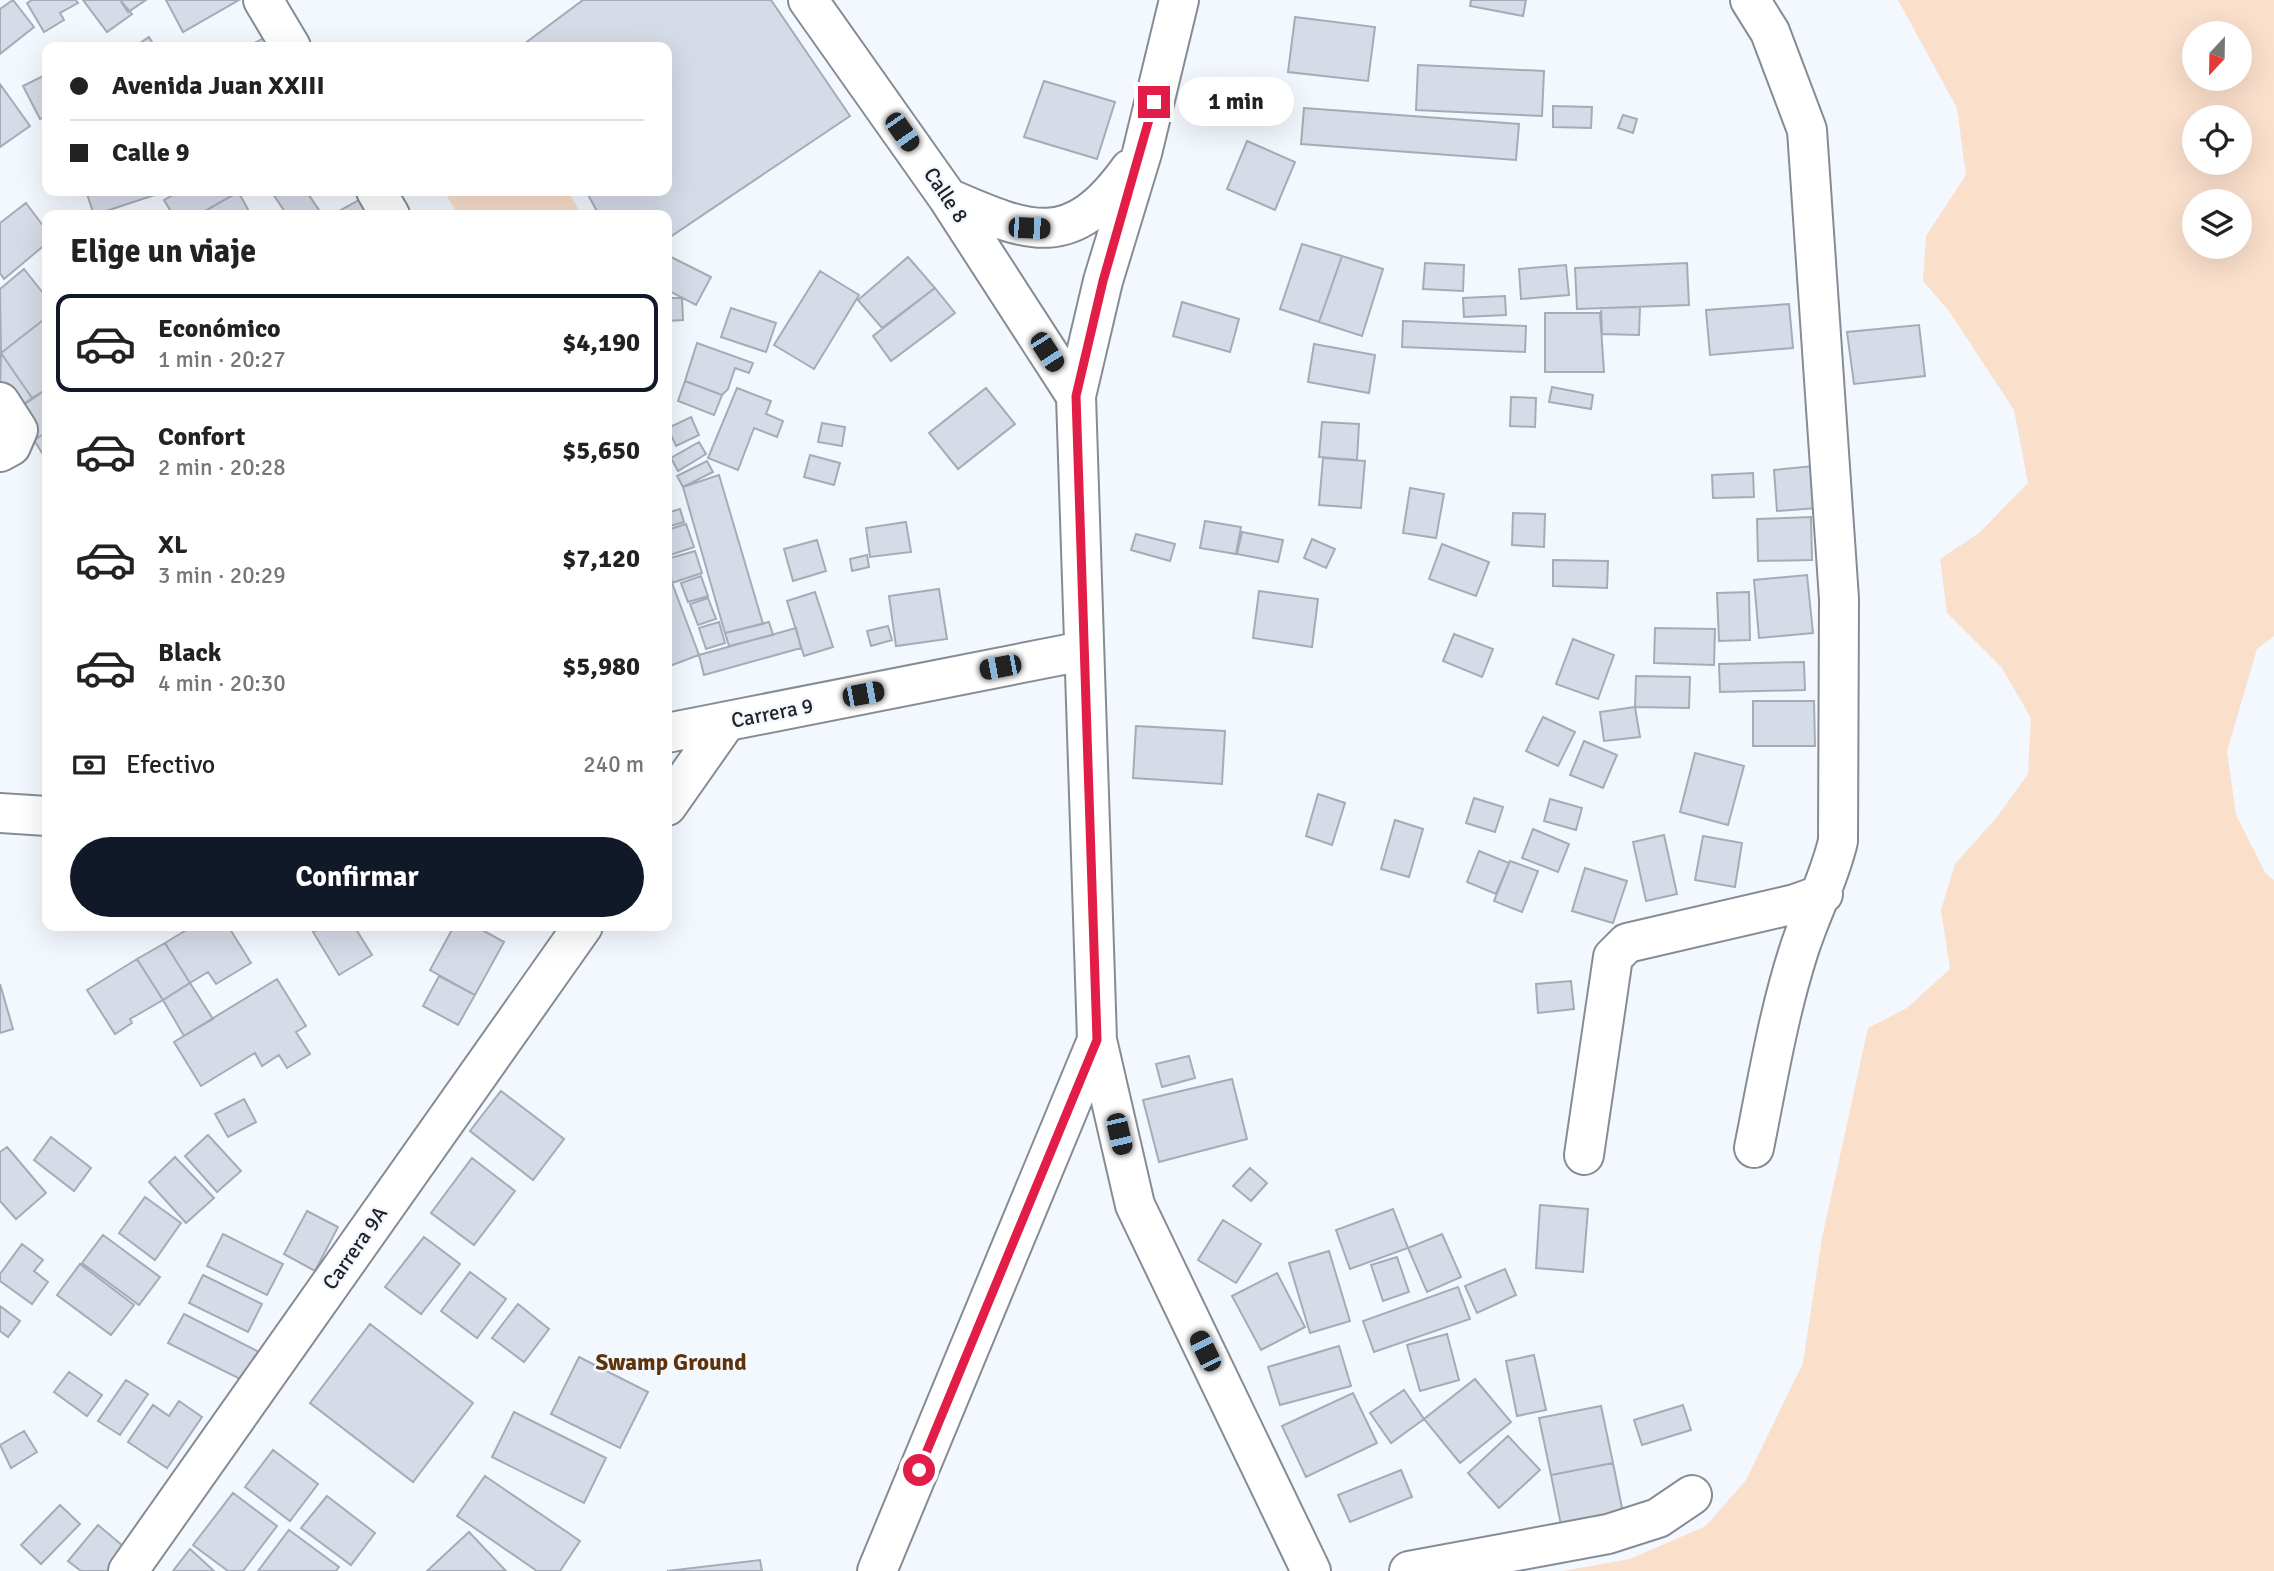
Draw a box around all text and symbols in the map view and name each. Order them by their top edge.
north arrow [2182,21,2252,91]
map controls [2182,21,2252,259]
text: Avenida Juan XXIII [112,70,325,102]
callout: 1 min [1178,78,1294,126]
route end [1138,86,1170,118]
text: 1 min [1208,87,1264,116]
button: locate [2182,105,2252,175]
car [882,109,923,155]
text: Calle 9 [112,137,190,169]
street label: Calle 8 [918,162,974,228]
button: layers [2182,189,2252,259]
car [1008,217,1051,239]
text: Elige un viaje [70,232,256,271]
icon: car [74,312,137,375]
text: Económico [158,313,281,345]
text: $4,190 [562,327,640,359]
car [1027,329,1068,375]
text: 1 min · 20:27 [158,345,286,374]
icon: car [74,420,137,483]
text: Confort [158,421,245,453]
text: $5,650 [562,435,640,467]
text: 2 min · 20:28 [158,453,286,482]
icon: car [74,528,137,591]
text: XL [158,529,188,561]
text: $7,120 [562,543,640,575]
text: 3 min · 20:29 [158,561,286,590]
icon: car [74,636,137,699]
text: Black [158,637,221,669]
text: $5,980 [562,651,640,683]
car [978,653,1023,681]
text: 4 min · 20:30 [158,669,286,698]
car [841,680,886,708]
street label: Carrera 9 [729,692,815,734]
icon: cash [70,746,108,784]
text: Efectivo [126,749,215,781]
text: 240 m [583,750,644,779]
button: Confirmar [70,837,644,917]
car [1105,1111,1134,1157]
street label: Carrera 9A [317,1201,393,1295]
car [1187,1328,1224,1374]
district label: Swamp Ground [595,1348,747,1377]
route start [903,1454,935,1486]

